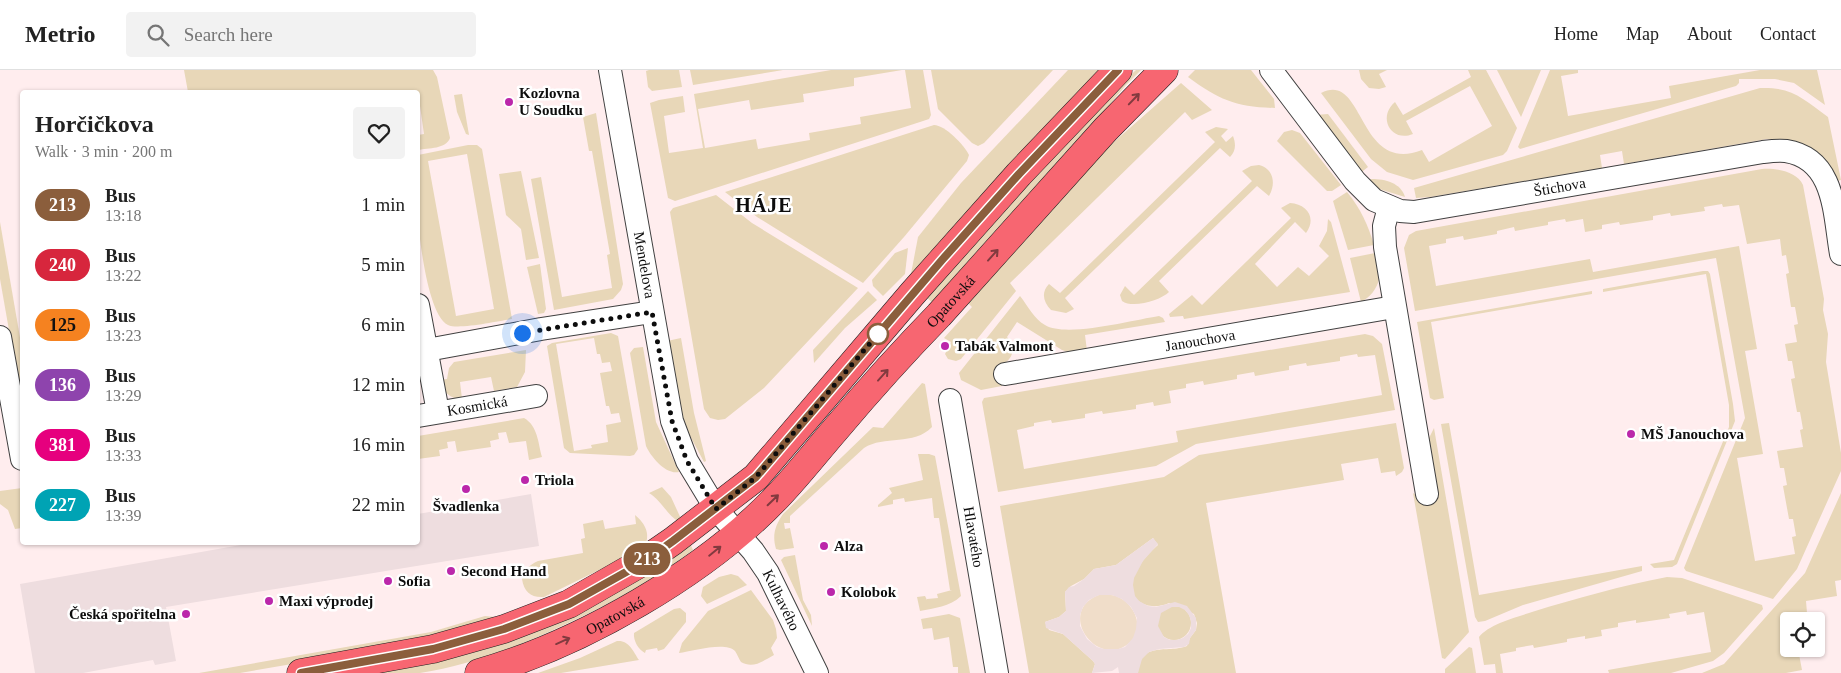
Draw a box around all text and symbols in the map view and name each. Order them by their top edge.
search box [126,12,476,57]
text: Metrio [25,21,96,47]
icon: search [144,21,172,49]
text: Search here [184,24,273,45]
text: Home [1554,24,1598,44]
text: Map [1626,24,1659,44]
text: About [1687,24,1732,44]
text: Contact [1760,24,1816,44]
place label: Kozlovna U Soudku [519,85,583,118]
one-way arrow [1128,92,1140,105]
marker: Kozlovna U Soudku [503,96,515,108]
button: heart [353,107,405,159]
text: Horčičkova [35,111,154,137]
text: Walk · 3 min · 200 m [35,143,172,160]
street label: Štichova [1532,175,1587,199]
text: Bus [105,185,136,206]
text: 1 min [361,194,405,215]
district label: HÁJE [735,194,793,216]
text: 213 [49,195,76,215]
text: 13:18 [105,207,141,224]
street label: Mendelova [631,230,658,300]
text: Bus [105,245,136,266]
one-way arrow [987,249,999,262]
text: 5 min [361,254,405,275]
text: 240 [49,255,76,275]
text: 13:22 [105,267,141,284]
street label: Opatovská [923,272,978,331]
text: Bus [105,305,136,326]
text: 6 min [361,314,405,335]
text: 125 [49,315,76,335]
your location [510,321,535,346]
unlabelled marker [867,323,889,345]
street label: Janouchova [1164,326,1237,354]
text: 13:23 [105,327,141,344]
place label: Tabák Valmont [955,338,1053,354]
marker: Tabák Valmont [939,340,951,352]
text: Bus [105,365,136,386]
one-way arrow [877,369,889,382]
text: 12 min [352,374,405,395]
text: 136 [49,375,76,395]
text: 13:29 [105,387,141,404]
street label: Kosmická [446,393,509,419]
text: Bus [105,425,136,446]
place label: MŠ Janouchova [1641,426,1744,442]
marker: MŠ Janouchova [1625,428,1637,440]
text: 16 min [352,434,405,455]
text: 381 [49,435,76,455]
text: 13:33 [105,447,141,464]
place label: Triola [535,472,574,488]
marker: Triola [519,474,531,486]
marker: Švadlenka [460,483,472,495]
text: Bus [105,485,136,506]
text: 22 min [352,494,405,515]
one-way arrow [767,494,780,506]
text: 227 [49,495,76,515]
place label: Švadlenka [433,498,500,514]
street label: Hlavatého [960,505,987,569]
text: 13:39 [105,507,141,524]
place label: Alza [834,538,864,554]
marker: Alza [818,540,830,552]
line badge: 213 [618,543,676,575]
one-way arrow [708,545,721,556]
text: 213 [634,549,661,569]
place label: Second Hand [461,563,547,579]
marker: Second Hand [445,565,457,577]
street label: Kulhavého [760,567,803,633]
place label: Sofia [398,573,431,589]
marker: Sofia [382,575,394,587]
place label: Kolobok [841,584,897,600]
marker: Kolobok [825,586,837,598]
place label: Maxi výprodej [279,593,373,609]
street label: Opatovská [583,593,648,638]
marker: Maxi výprodej [263,595,275,607]
place label: Česká spořitelna [69,606,176,622]
marker: Česká spořitelna [180,608,192,620]
map controls [1780,612,1825,657]
button: locate [1780,612,1825,657]
one-way arrow [555,636,570,646]

